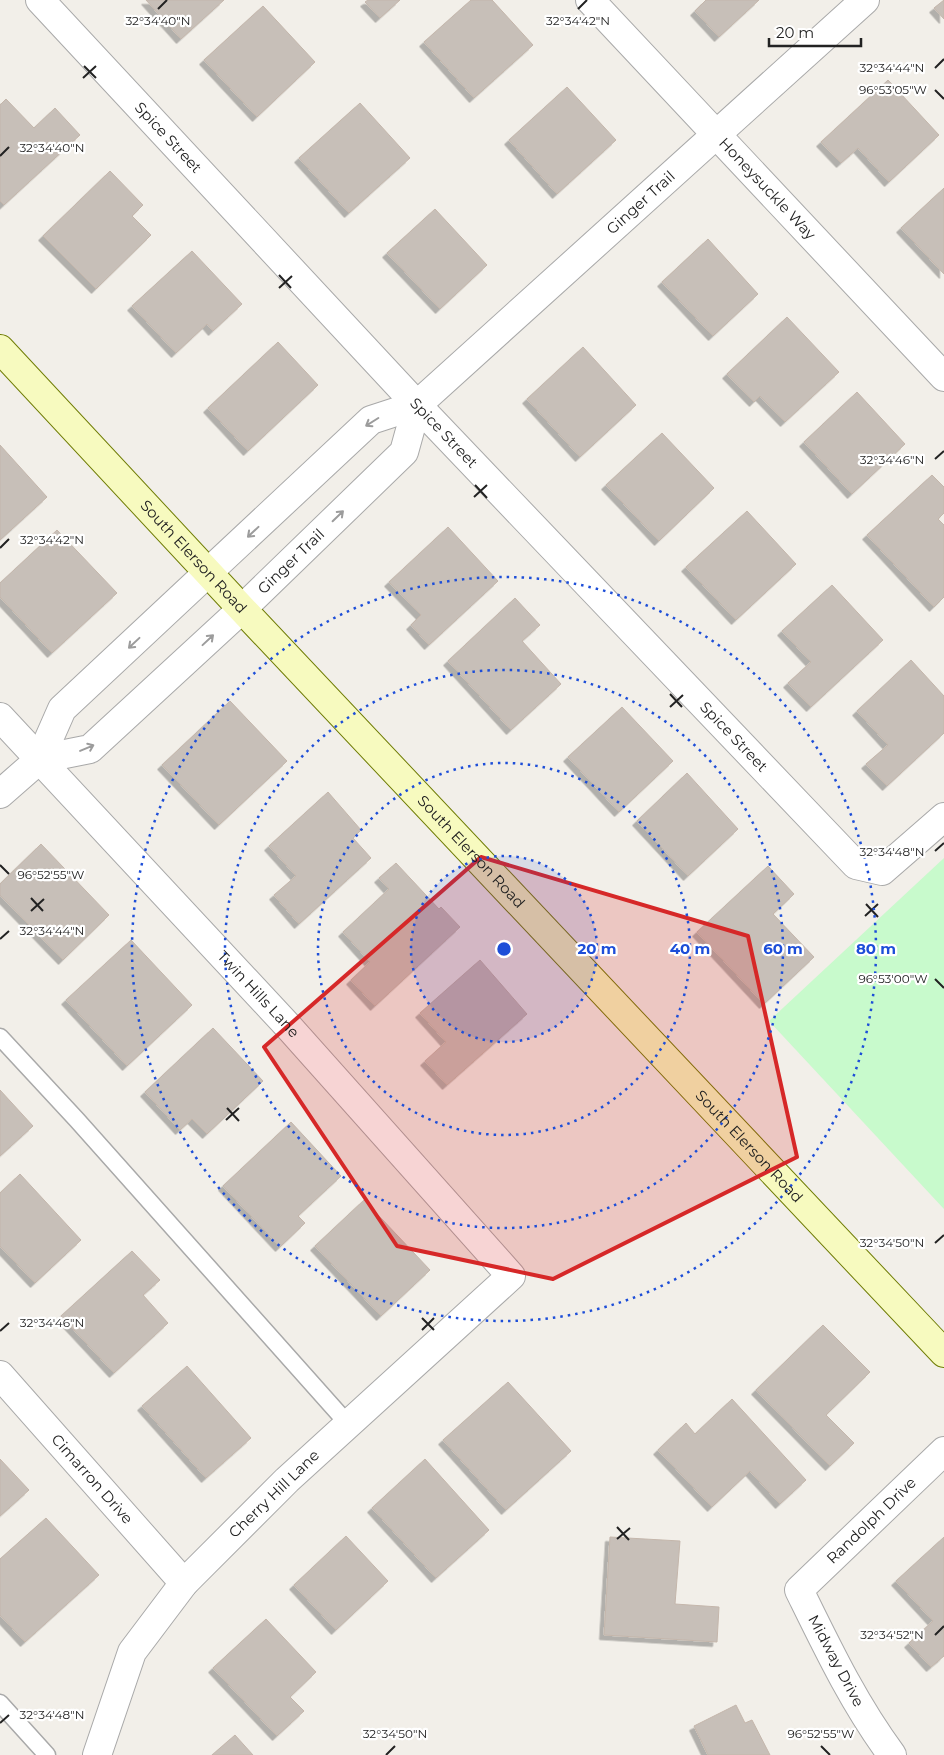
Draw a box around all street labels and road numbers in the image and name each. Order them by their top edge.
street label: Spice Street [131,98,206,177]
street label: Honeysuckle Way [715,133,821,244]
street label: Ginger Trail [602,166,679,238]
street label: Spice Street [406,394,482,472]
street label: South Elerson Road [136,496,251,617]
street label: Ginger Trail [253,524,328,598]
street label: Spice Street [696,697,772,776]
street label: South Elerson Road [414,791,529,912]
street label: Twin Hills Lane [214,947,304,1041]
street label: South Elerson Road [692,1086,807,1206]
street label: Cimarron Drive [48,1430,137,1528]
street label: Cherry Hill Lane [224,1446,323,1542]
street label: Randolph Drive [822,1473,920,1568]
street label: Midway Drive [804,1612,869,1710]

